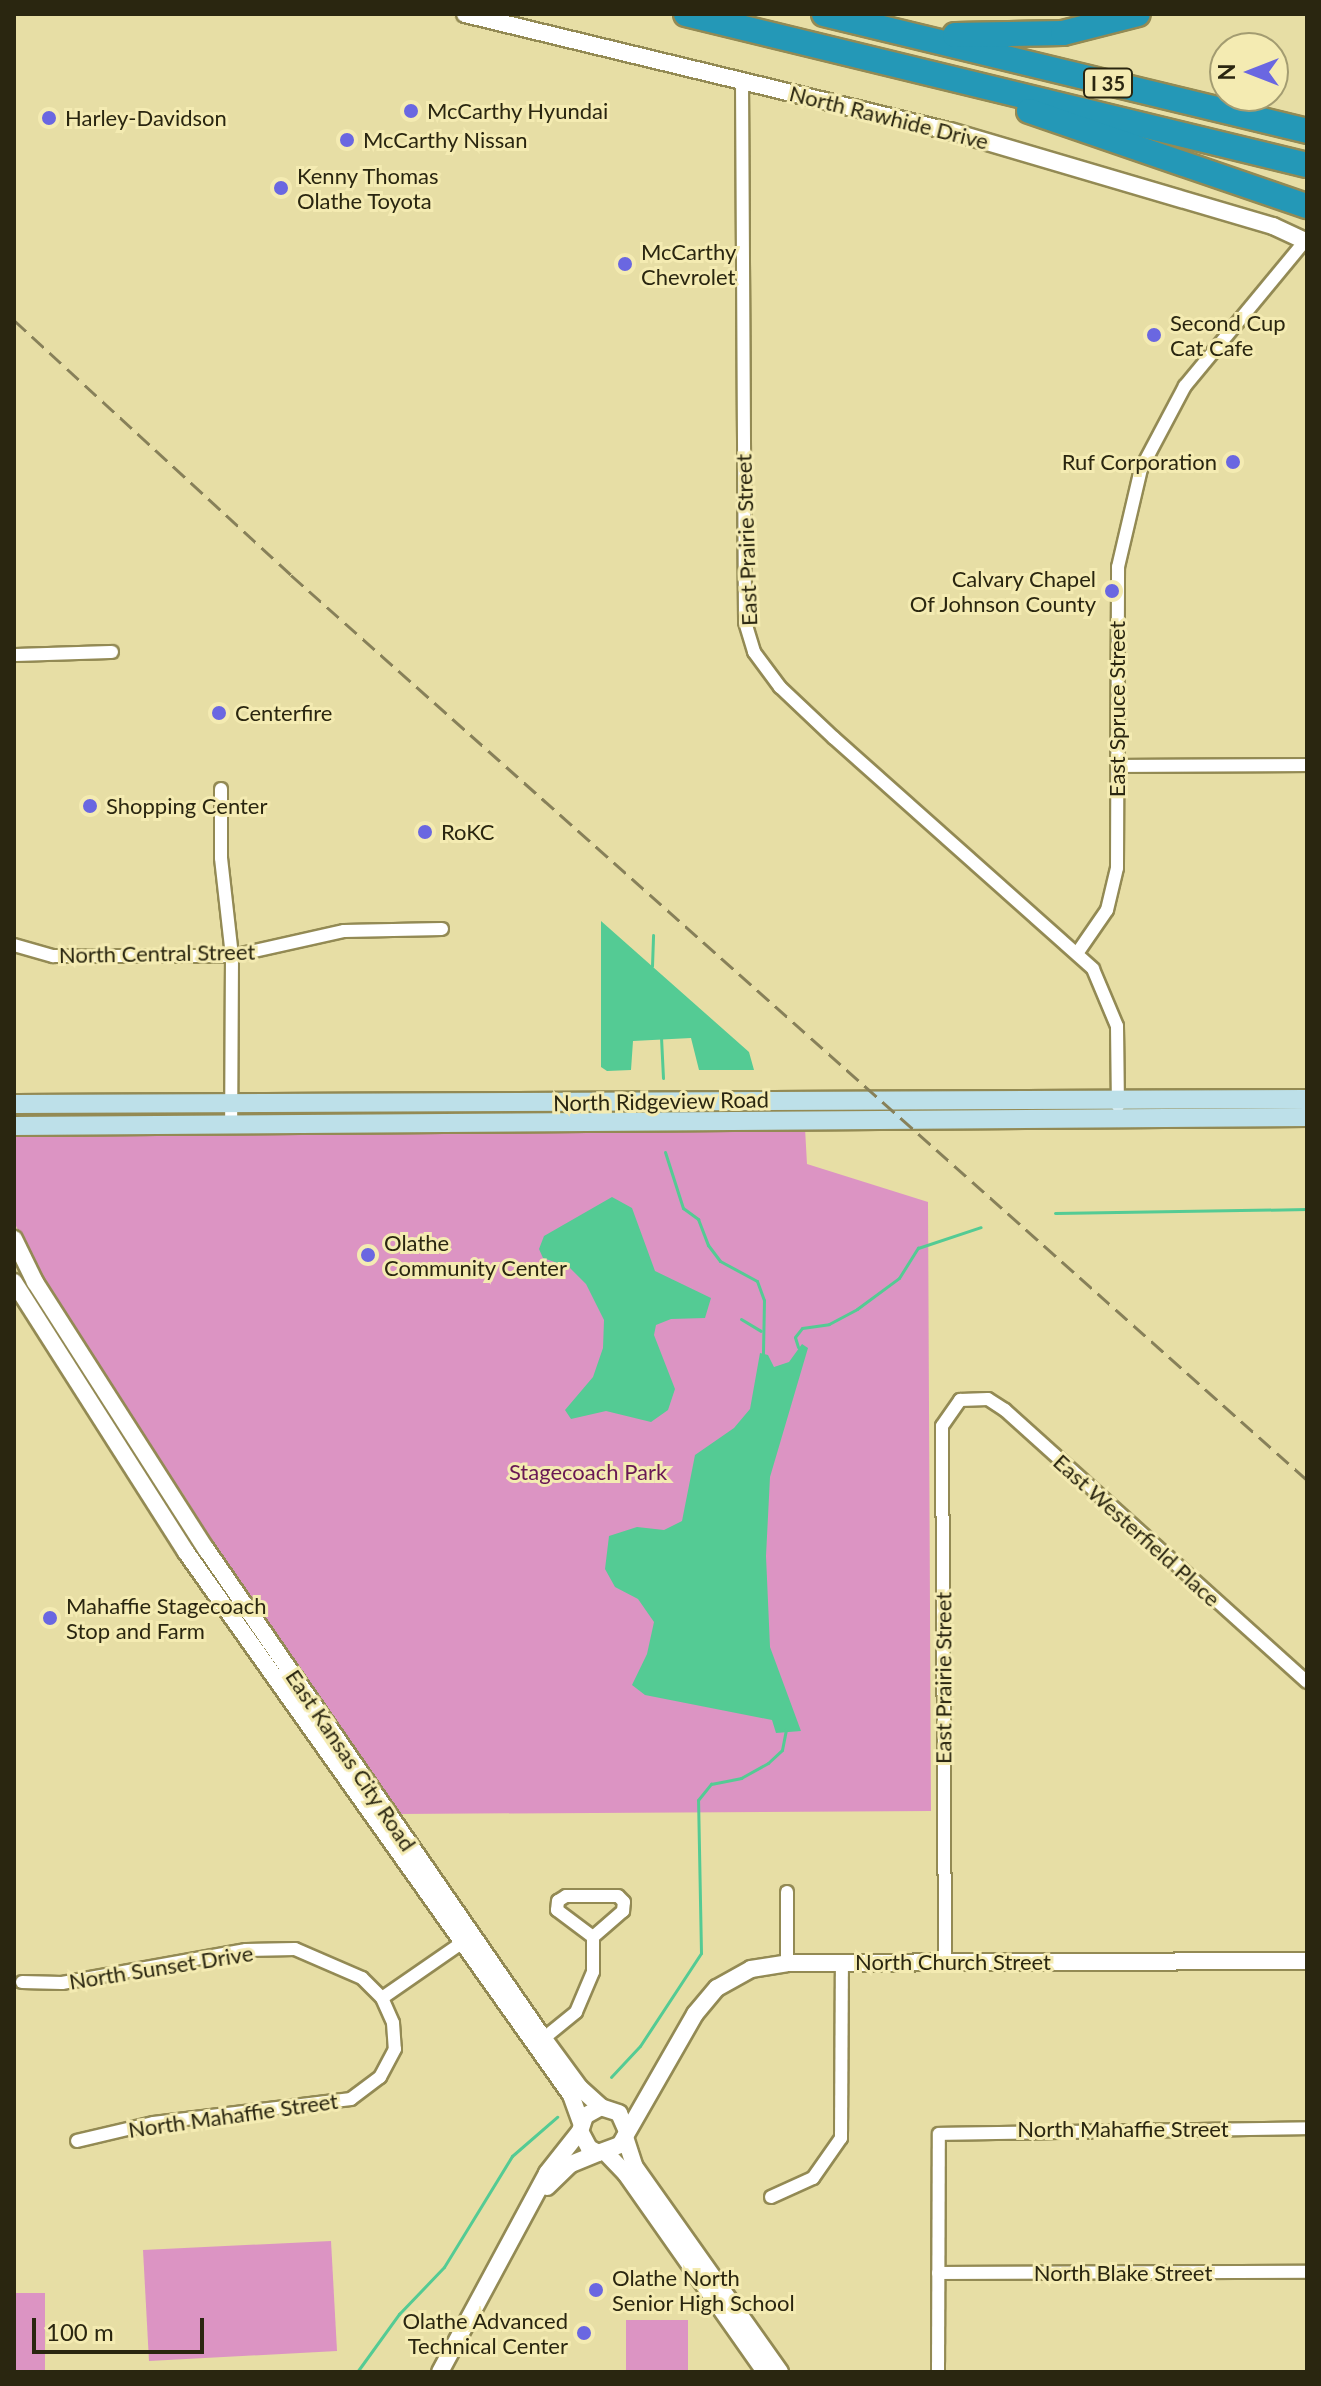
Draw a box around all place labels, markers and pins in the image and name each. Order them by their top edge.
place label: McCarthy Hyundai [427,98,609,124]
marker: McCarthy Hyundai [402,102,420,120]
place label: Harley-Davidson [65,105,227,131]
marker: Harley-Davidson [40,109,58,127]
place label: McCarthy Nissan [363,127,528,153]
marker: McCarthy Nissan [338,131,356,149]
place label: Kenny Thomas Olathe Toyota [297,162,440,214]
marker: Kenny Thomas Olathe Toyota [272,179,290,197]
place label: McCarthy Chevrolet [641,238,736,290]
marker: McCarthy Chevrolet [616,255,634,273]
place label: Second Cup Cat Cafe [1170,309,1286,360]
marker: Second Cup Cat Cafe [1145,326,1163,344]
place label: Ruf Corporation [1061,449,1217,475]
marker: Ruf Corporation [1224,453,1242,471]
place label: Calvary Chapel Of Johnson County [909,565,1096,616]
marker: Calvary Chapel Of Johnson County [1103,582,1121,600]
place label: Centerfire [235,700,332,726]
marker: Centerfire [210,704,228,722]
place label: Shopping Center [106,793,267,819]
marker: Shopping Center [81,797,99,815]
place label: RoKC [441,819,495,845]
marker: RoKC [416,823,434,841]
place label: Olathe Community Center [384,1229,567,1280]
marker: Olathe Community Center [359,1246,377,1264]
place label: Mahaffie Stagecoach Stop and Farm [66,1592,266,1644]
marker: Mahaffie Stagecoach Stop and Farm [41,1609,59,1627]
place label: Olathe North Senior High School [612,2264,795,2316]
marker: Olathe North Senior High School [587,2281,605,2299]
place label: Olathe Advanced Technical Center [402,2307,568,2358]
marker: Olathe Advanced Technical Center [575,2324,593,2342]

